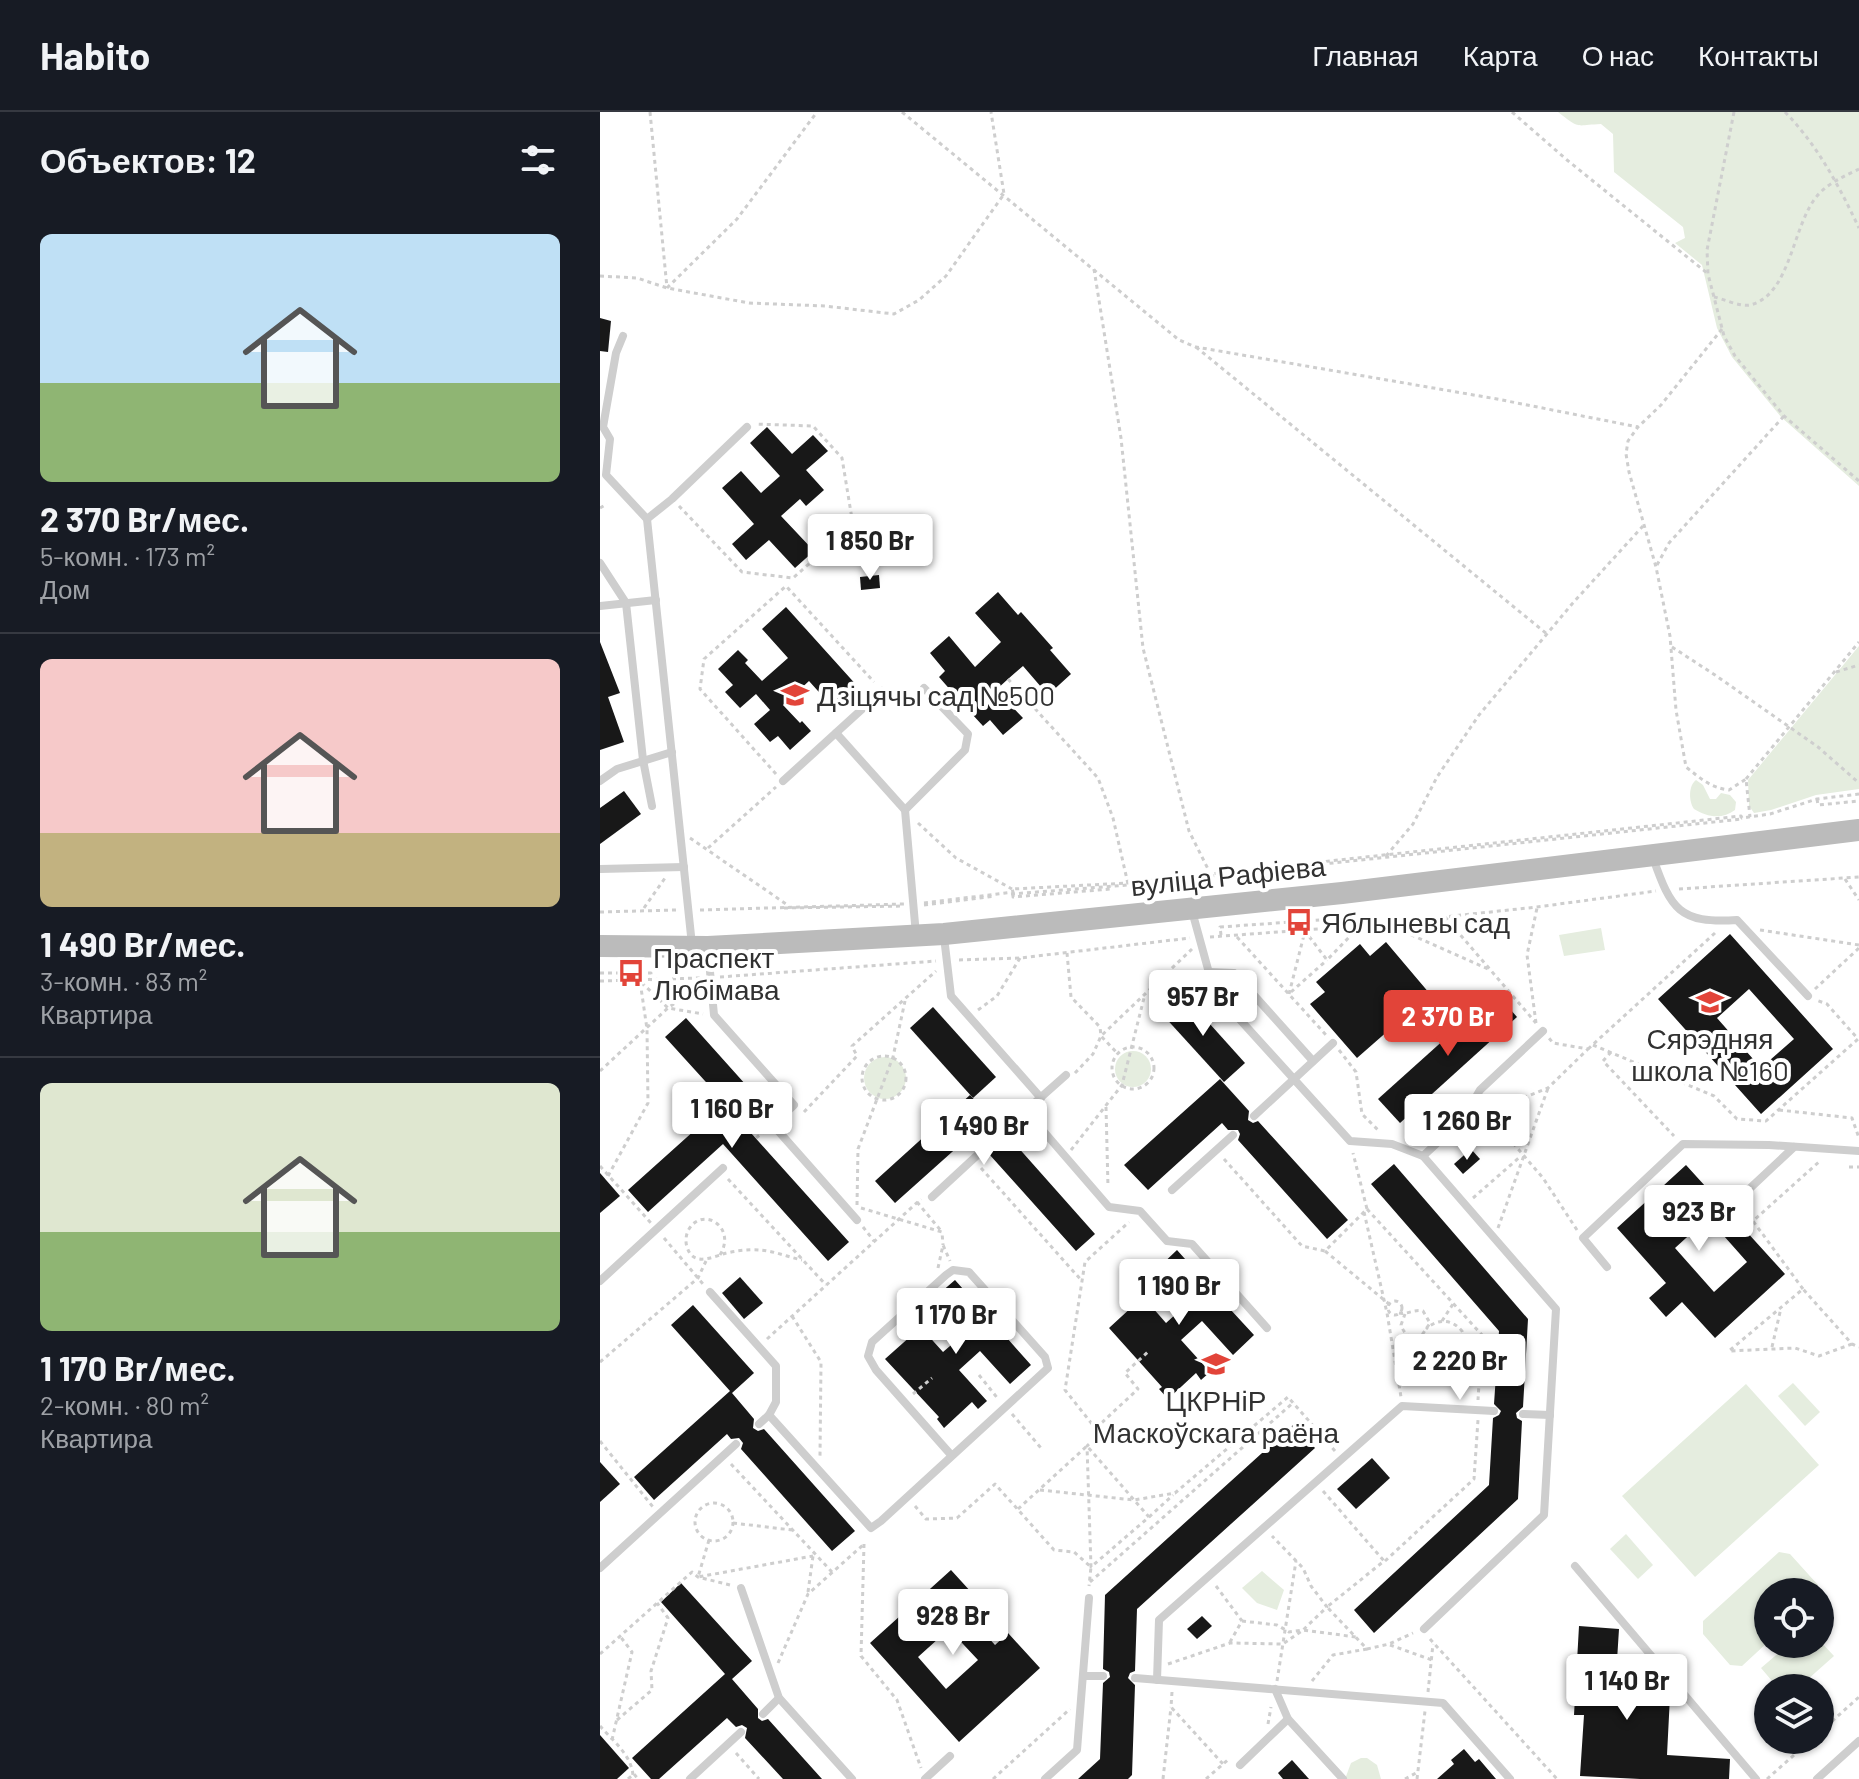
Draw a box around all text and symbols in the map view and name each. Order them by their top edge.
text: Habito [40,32,150,78]
text: Главная [1312,38,1419,72]
text: Карта [1463,38,1538,72]
text: О нас [1582,38,1654,72]
text: Контакты [1698,38,1819,72]
icon: filters [516,138,560,182]
text: Объектов: 12 [40,139,256,180]
icon: home [228,286,372,430]
text: 2 370 Br/мес. [40,498,249,539]
pin: 1 850 Br [787,514,953,582]
text: 1 850 Br [826,524,914,555]
text: 5-комн. · 173 m² [40,540,215,571]
text: Дом [40,573,90,604]
place label: Дзіцячы сад №500 [817,678,1055,712]
school or university icon: Дзіцячы сад №500 [780,680,810,710]
icon: home [228,711,372,855]
street label: вуліца Рафіева [1129,848,1328,902]
place label: Яблыневы сад [1321,905,1510,939]
bus stop icon: Яблыневы сад [1284,907,1314,937]
text: 1 490 Br/мес. [40,923,246,964]
place label: Праспект Любімава [653,940,780,1006]
bus stop icon: Праспект Любімава [616,958,646,988]
text: 3-комн. · 83 m² [40,965,207,996]
pin: 957 Br [1138,970,1268,1038]
text: 957 Br [1167,980,1239,1011]
school or university icon: Сярэдняя школа №160 [1695,987,1725,1017]
pin: 2 370 Br [1365,990,1531,1058]
text: Квартира [40,998,152,1029]
text: 2 370 Br [1402,1000,1494,1031]
place label: Сярэдняя школа №160 [1631,1021,1789,1087]
pin: 1 160 Br [649,1082,815,1150]
text: 1 160 Br [690,1092,774,1123]
pin: 1 260 Br [1384,1094,1550,1162]
pin: 1 490 Br [901,1099,1067,1167]
text: 1 260 Br [1422,1104,1512,1135]
text: 1 490 Br [939,1109,1029,1140]
icon: home [228,1135,372,1279]
pin: 923 Br [1634,1185,1764,1253]
text: 923 Br [1662,1195,1736,1226]
pin: 1 190 Br [1096,1259,1262,1327]
text: 1 190 Br [1137,1269,1221,1300]
pin: 1 170 Br [873,1288,1039,1356]
text: 1 170 Br [915,1298,997,1329]
pin: 2 220 Br [1377,1334,1543,1402]
text: 2 220 Br [1413,1344,1507,1375]
text: 1 170 Br/мес. [40,1347,236,1388]
school or university icon: ЦКРНіР Маскоўскага раёна [1201,1349,1231,1379]
place label: ЦКРНіР Маскоўскага раёна [1093,1383,1340,1449]
text: 2-комн. · 80 m² [40,1389,209,1420]
text: Квартира [40,1422,152,1453]
map controls [1754,1578,1834,1754]
button: locate [1754,1578,1834,1658]
pin: 928 Br [888,1589,1018,1657]
text: 928 Br [916,1599,990,1630]
pin: 1 140 Br [1544,1654,1710,1722]
text: 1 140 Br [1584,1664,1670,1695]
button: layers [1754,1674,1834,1754]

